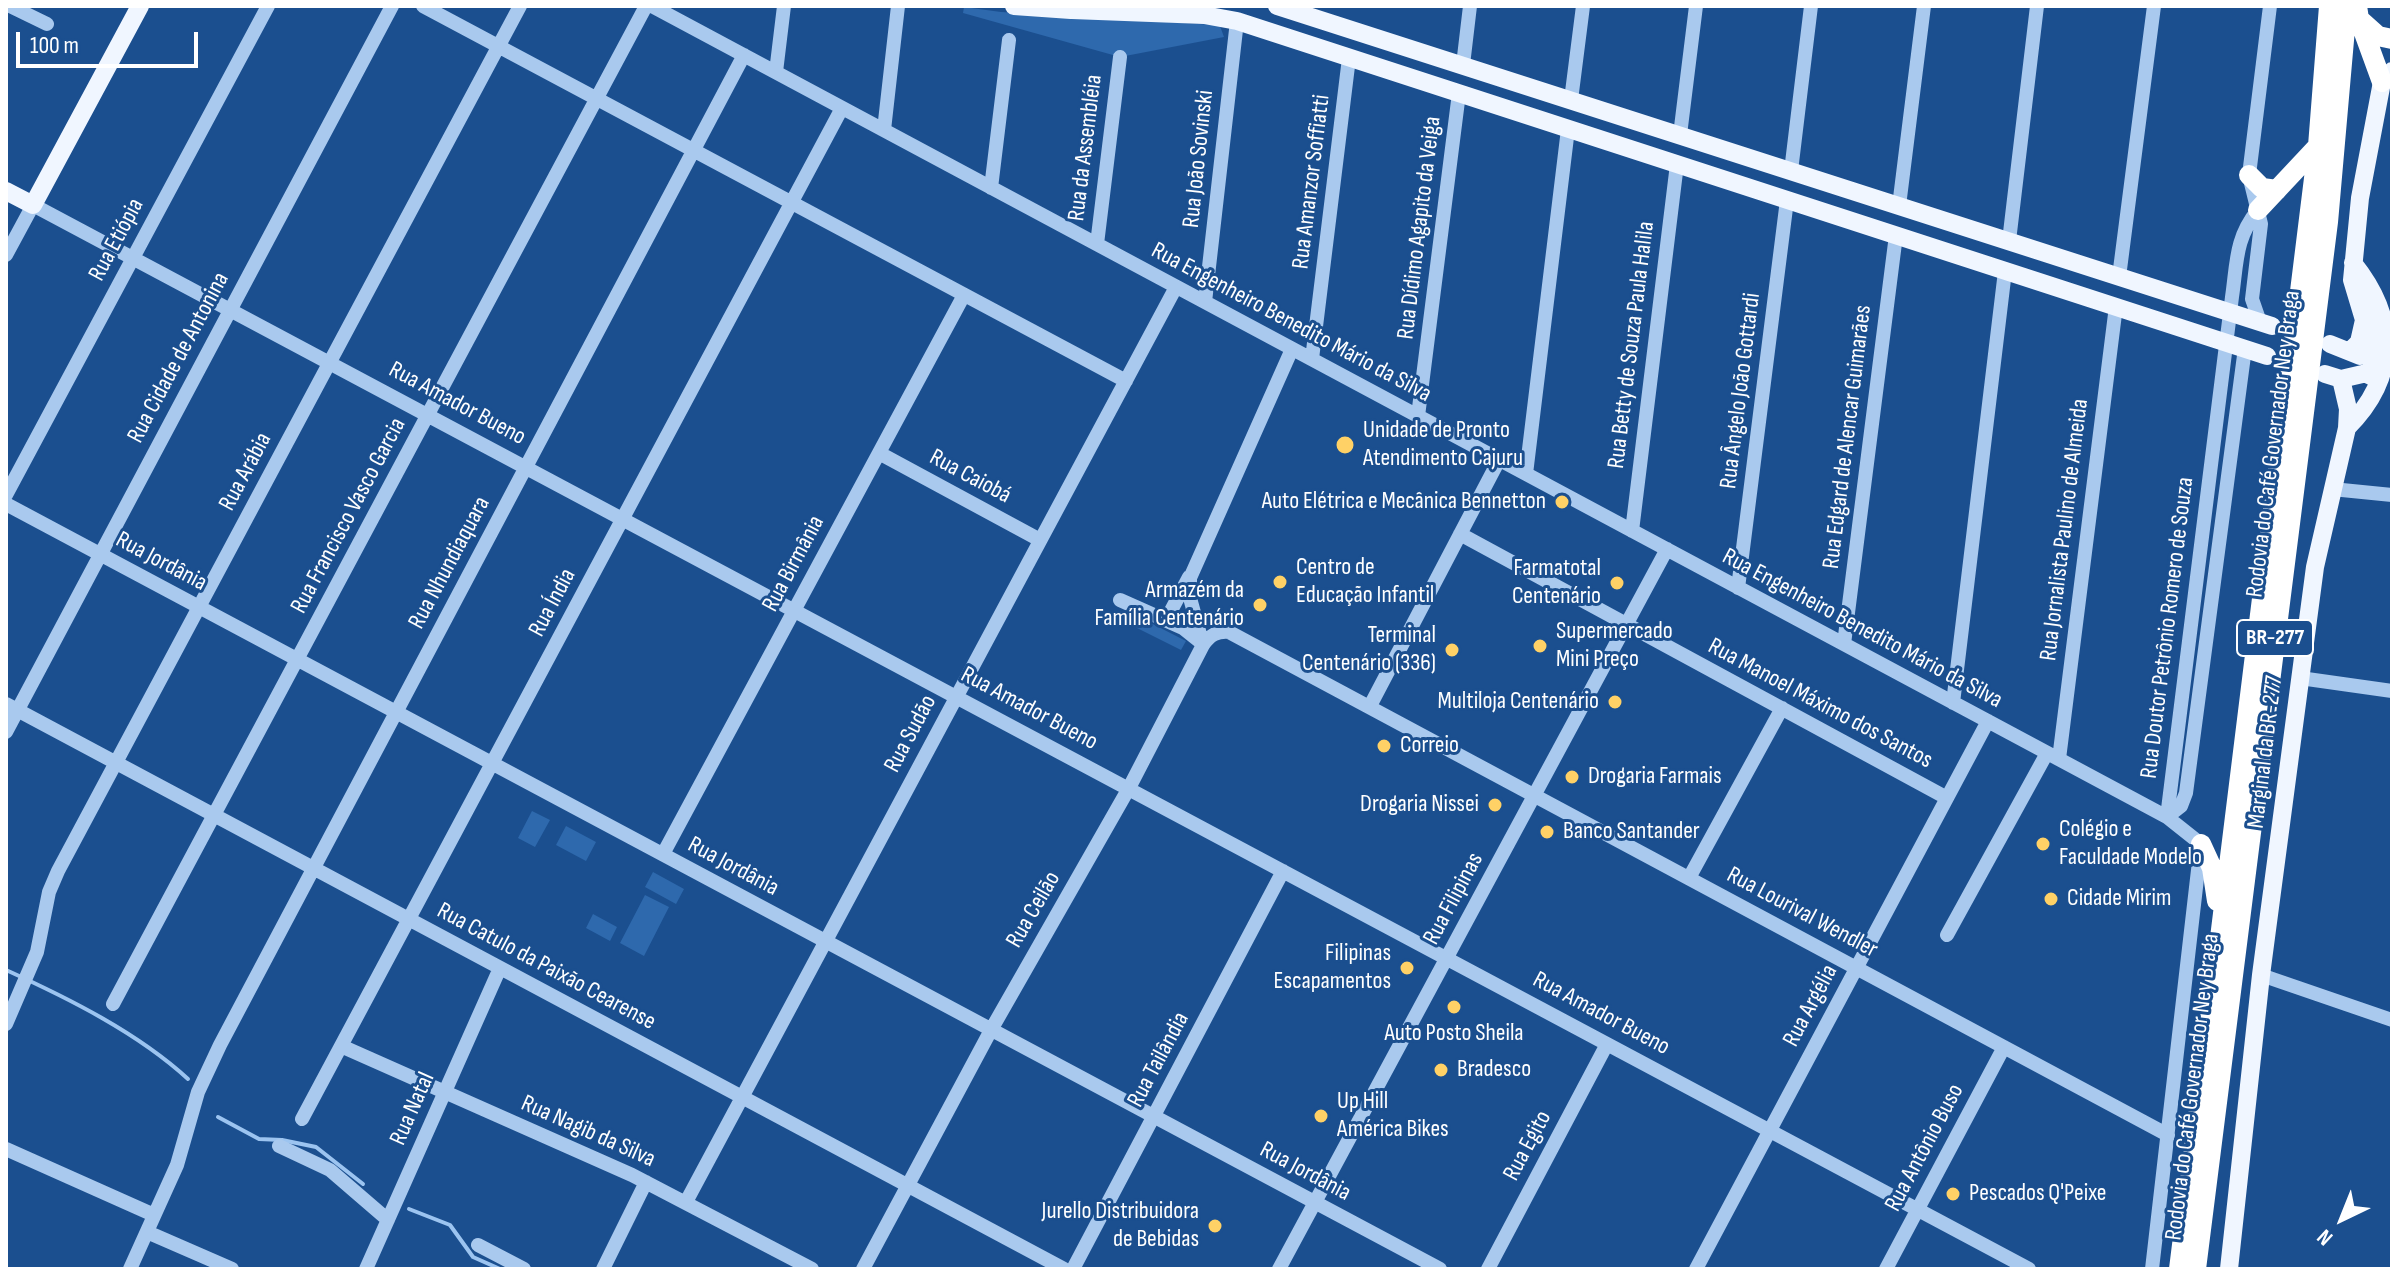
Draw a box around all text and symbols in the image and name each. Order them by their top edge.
scale bar [20,16,202,66]
text: 100 m [30,31,79,60]
street label: Rua da Assembléia [1063,73,1109,223]
street label: Rua João Sovinski [1177,89,1221,229]
street label: Rua Amanzor Soffiatti [1287,93,1337,271]
street label: Rua Dídimo Agapito da Veiga [1392,115,1448,341]
street label: Rua Etiópia [83,194,151,286]
street label: Rua Betty de Souza Paula Halila [1603,220,1661,470]
street label: Rua Engenheiro Benedito Mário da Silva [1146,237,1436,409]
street label: Rua Cidade de Antonina [122,268,236,448]
street label: Rodovia do Café Governador Ney Braga [2241,289,2307,599]
street label: Rua Ângelo João Gottardi [1715,291,1767,491]
street label: Rua Edgard de Alencar Guimarães [1818,303,1878,571]
street label: Rua Amador Bueno [384,356,530,452]
street label: Rua Jornalista Paulino de Almeida [2035,397,2095,663]
street label: Rua Francisco Vasco Garcia [285,413,413,619]
place label: Unidade de Pronto Atendimento Cajuru [1363,417,1523,473]
street label: Rua Arábia [213,428,279,516]
marker: Unidade de Pronto Atendimento Cajuru [1334,434,1356,456]
street label: Rua Caiobá [924,444,1016,510]
street label: Rua Doutor Petrônio Romero de Souza [2135,476,2201,780]
place label: Auto Elétrica e Mecânica Bennetton [1262,488,1546,516]
street label: Rua Nhundiaquara [403,492,497,634]
marker: Auto Elétrica e Mecânica Bennetton [1553,493,1571,511]
street label: Rua Birmânia [757,511,831,617]
street label: Rua Jordânia [111,526,211,598]
street label: Rua Engenheiro Benedito Mário da Silva [1717,543,2007,715]
place label: Centro de Educação Infantil [1296,554,1434,610]
place label: Farmatotal Centenário [1512,555,1601,611]
street label: Rua Índia [523,564,583,642]
marker: Centro de Educação Infantil [1271,573,1289,591]
marker: Farmatotal Centenário [1608,574,1626,592]
place label: Armazém da Família Centenário [1095,577,1244,633]
marker: Armazém da Família Centenário [1251,596,1269,614]
place label: Supermercado Mini Preço [1556,618,1673,674]
road number: BR-277 [2237,620,2313,656]
place label: Terminal Centenário (336) [1302,622,1436,678]
street label: Rua Manoel Máximo dos Santos [1703,633,1937,775]
marker: Supermercado Mini Preço [1531,637,1549,655]
marker: Terminal Centenário (336) [1443,641,1461,659]
street label: Rua Amador Bueno [956,661,1102,757]
street label: Marginal da BR-277 [2242,674,2290,830]
place label: Multiloja Centenário [1438,688,1599,716]
street label: Rua Sudão [879,690,943,778]
marker: Multiloja Centenário [1606,693,1624,711]
place label: Correio [1400,732,1459,760]
marker: Correio [1375,737,1393,755]
place label: Drogaria Farmais [1588,763,1722,791]
marker: Drogaria Farmais [1563,768,1581,786]
place label: Drogaria Nissei [1360,791,1479,819]
marker: Drogaria Nissei [1486,796,1504,814]
place label: Colégio e Faculdade Modelo [2059,816,2202,872]
place label: Banco Santander [1563,818,1700,846]
marker: Banco Santander [1538,823,1556,841]
street label: Rua Jordânia [683,831,783,903]
marker: Colégio e Faculdade Modelo [2034,835,2052,853]
street label: Rua Filipinas [1418,848,1490,950]
street label: Rua Lourival Wendler [1722,861,1882,965]
street label: Rua Ceilão [1001,867,1067,953]
place label: Cidade Mirim [2067,885,2171,913]
marker: Cidade Mirim [2042,890,2060,908]
street label: Rua Catulo da Paixão Cearense [432,897,660,1037]
street label: Rodovia do Café Governador Ney Braga [2160,932,2226,1242]
place label: Filipinas Escapamentos [1274,940,1391,996]
marker: Filipinas Escapamentos [1398,959,1416,977]
street label: Rua Argélia [1777,960,1845,1052]
street label: Rua Amador Bueno [1528,966,1674,1062]
marker: Auto Posto Sheila [1445,998,1463,1016]
street label: Rua Tailândia [1122,1007,1196,1113]
place label: Auto Posto Sheila [1384,1020,1524,1048]
place label: Bradesco [1457,1056,1531,1084]
marker: Bradesco [1432,1061,1450,1079]
street label: Rua Natal [384,1068,442,1150]
street label: Rua Antônio Buso [1879,1079,1971,1217]
place label: Up Hill América Bikes [1337,1088,1449,1144]
street label: Rua Nagib da Silva [516,1090,660,1174]
street label: Rua Egito [1498,1106,1558,1186]
marker: Up Hill América Bikes [1312,1107,1330,1125]
street label: Rua Jordânia [1255,1136,1355,1208]
north arrow [2302,1179,2382,1259]
place label: Pescados Q'Peixe [1969,1180,2106,1208]
marker: Pescados Q'Peixe [1944,1185,1962,1203]
place label: Jurello Distribuidora de Bebidas [1041,1198,1199,1254]
marker: Jurello Distribuidora de Bebidas [1206,1217,1224,1235]
text: N [2312,1223,2339,1251]

